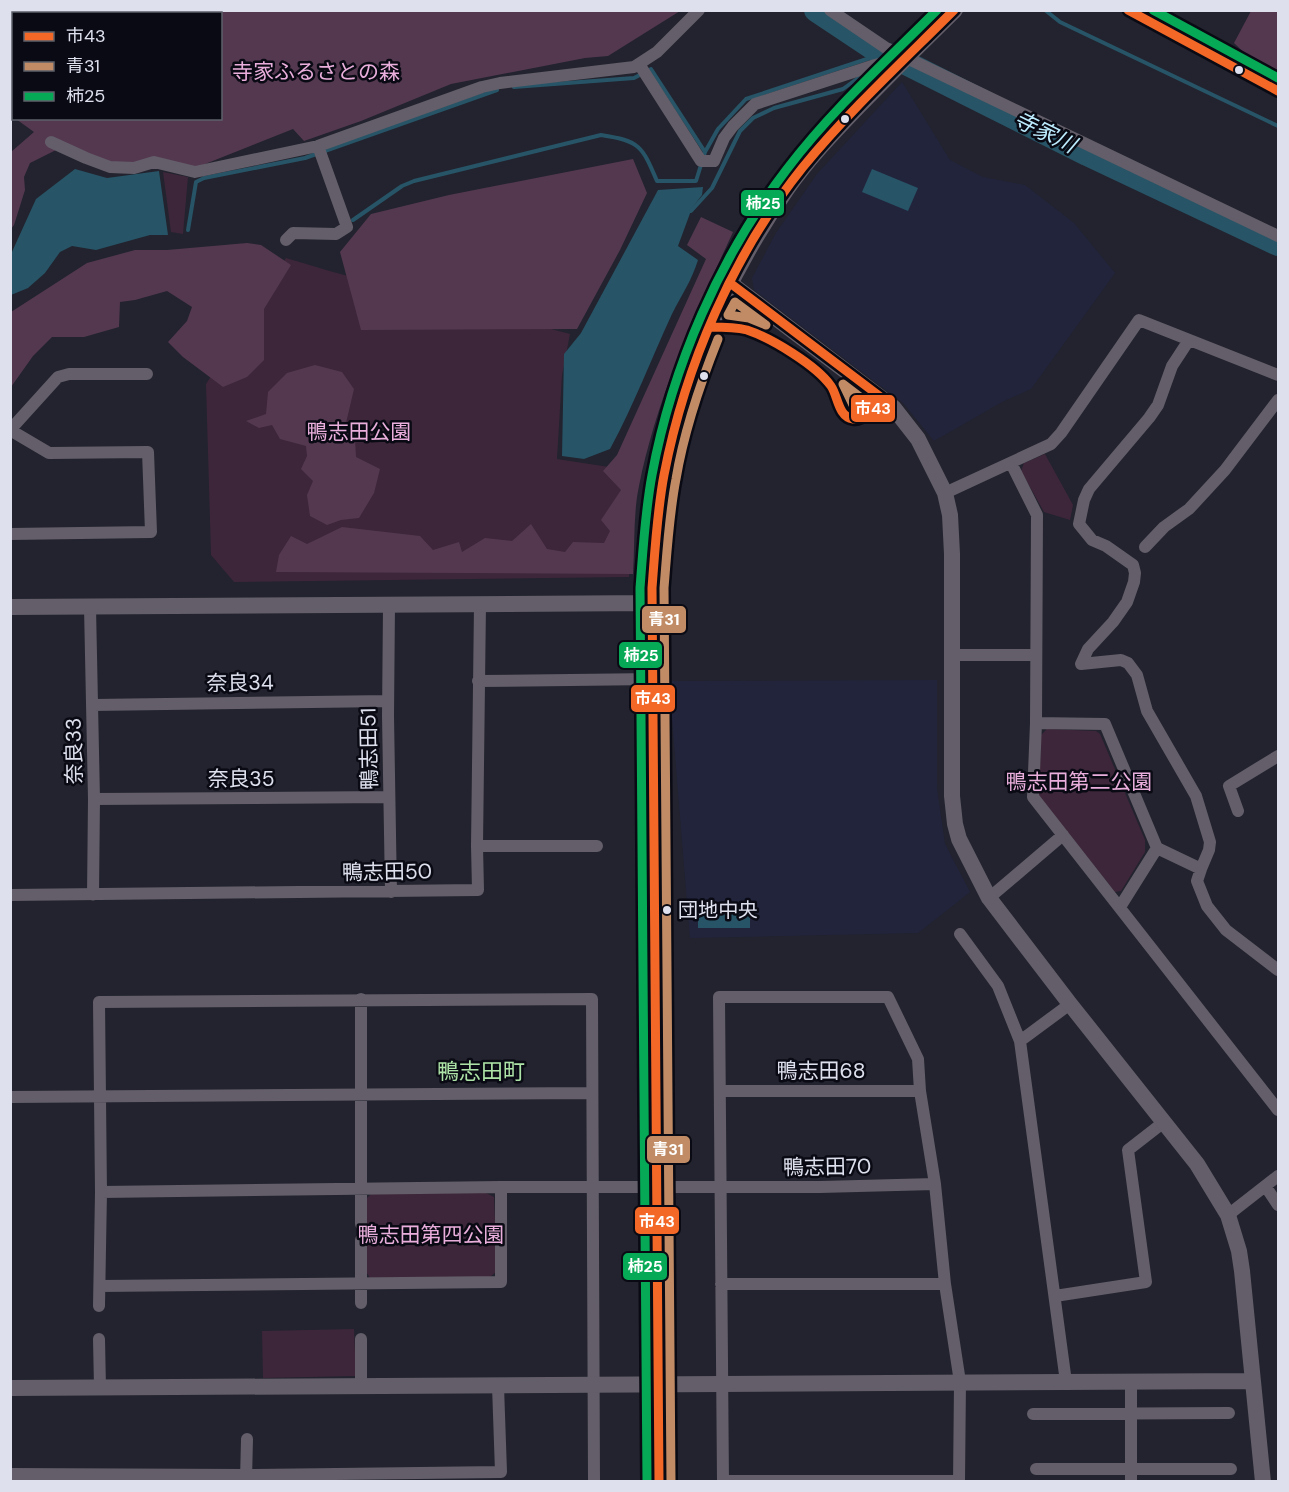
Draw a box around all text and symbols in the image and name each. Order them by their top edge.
legend [12,12,222,120]
text: 市43 [66,24,106,48]
text: 青31 [66,54,100,78]
park label: 寺家ふるさとの森 [232,58,400,86]
unlabelled marker [1233,64,1245,76]
text: 柿25 [66,84,105,108]
water label: 寺家川 [1009,104,1083,160]
unlabelled marker [839,113,851,125]
line badge: 柿25 [740,189,785,217]
text: 柿25 [745,193,781,214]
unlabelled marker [698,370,710,382]
line badge: 市43 [850,394,896,423]
text: 市43 [855,398,891,419]
park label: 鴨志田公園 [307,418,412,446]
line badge: 青31 [641,605,687,634]
text: 青31 [648,609,680,630]
line badge: 柿25 [618,641,663,669]
text: 柿25 [623,645,659,666]
street label: 奈良34 [206,668,274,698]
line badge: 市43 [630,684,676,713]
text: 市43 [635,688,671,709]
street label: 鴨志田51 [354,708,384,790]
street label: 奈良33 [59,717,89,785]
street label: 奈良35 [207,765,275,793]
park label: 鴨志田第二公園 [1006,768,1153,796]
street label: 鴨志田50 [342,857,432,887]
place label: 団地中央 [678,897,758,923]
marker: 団地中央 [661,904,673,916]
district label: 鴨志田町 [437,1057,525,1086]
street label: 鴨志田68 [777,1057,865,1085]
line badge: 青31 [646,1135,691,1164]
text: 青31 [652,1139,684,1160]
street label: 鴨志田70 [783,1152,871,1182]
line badge: 市43 [634,1206,680,1235]
text: 市43 [639,1211,675,1232]
park label: 鴨志田第四公園 [358,1221,505,1249]
line badge: 柿25 [622,1252,668,1281]
text: 柿25 [627,1256,663,1277]

